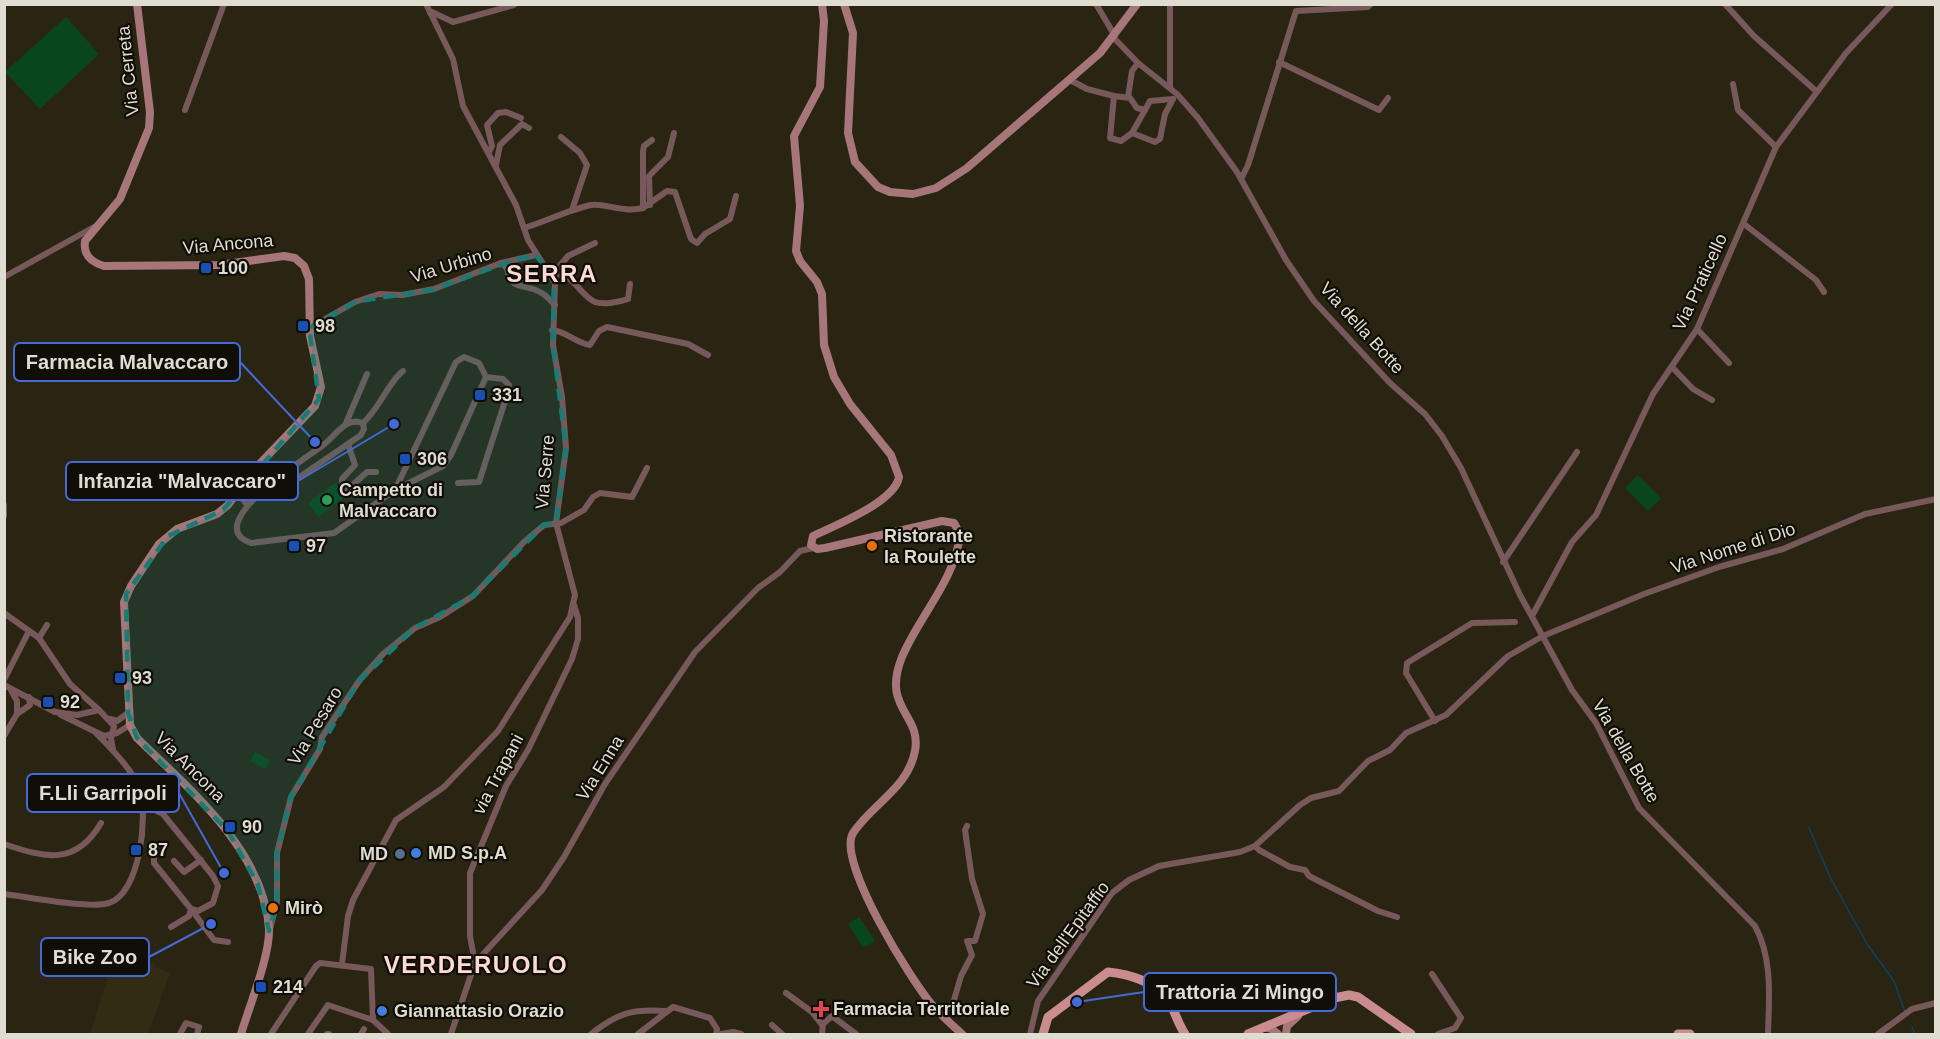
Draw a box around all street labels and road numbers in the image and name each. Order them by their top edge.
street label: Via Cerreta [113,24,143,117]
street label: Via Ancona [182,230,275,258]
street label: Via Praticello [1669,230,1731,334]
street label: Via Urbino [408,243,494,287]
street label: Via della Botte [1316,278,1408,378]
street label: Via Serre [532,434,558,510]
street label: Via Nome di Dio [1668,518,1798,578]
street label: Via Pesaro [284,683,346,769]
street label: Via della Botte [1588,696,1664,806]
street label: Via Ancona [151,728,230,807]
street label: via Trapani [468,730,528,818]
street label: Via Enna [572,731,628,804]
street label: Via dell'Epitaffio [1023,878,1113,992]

